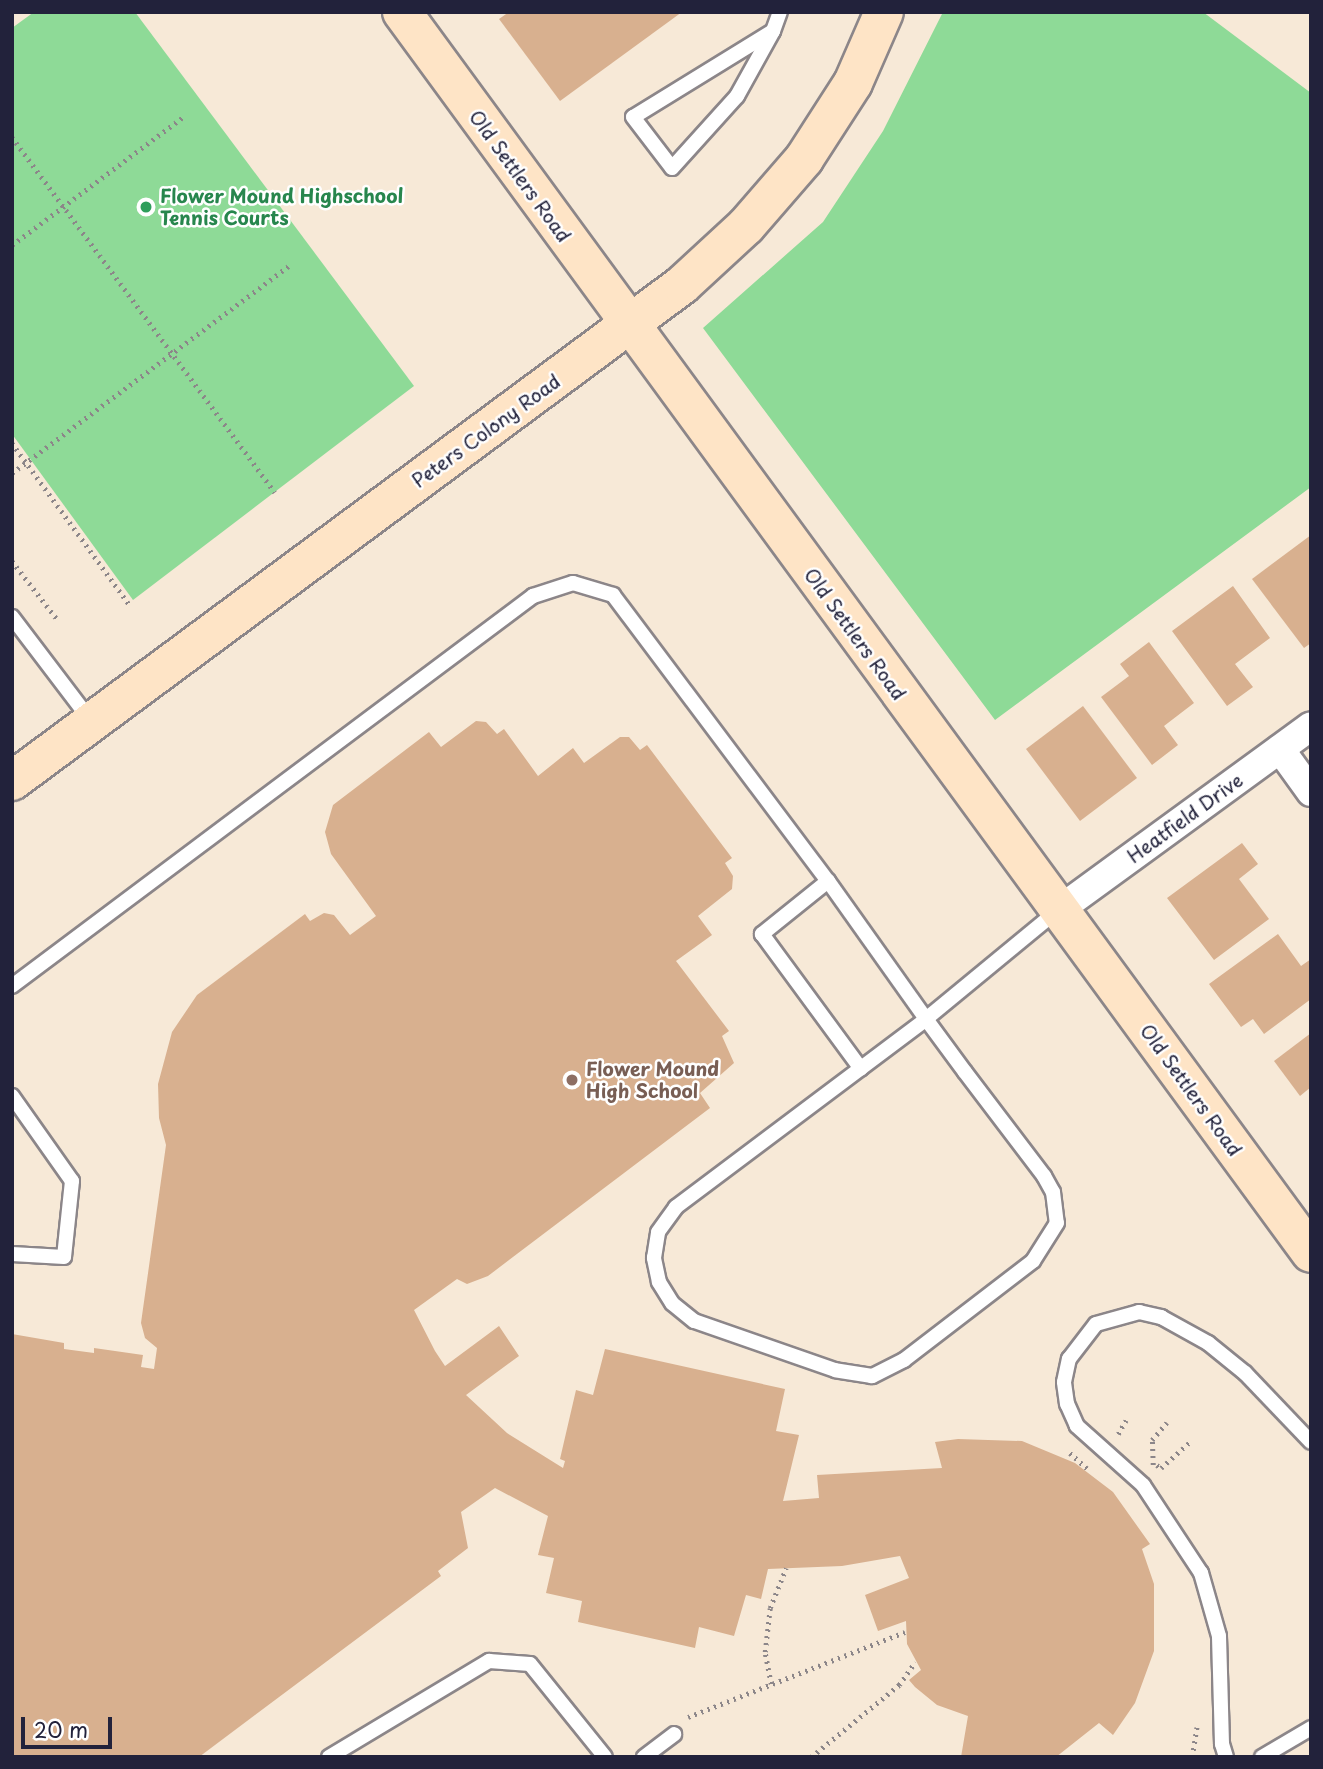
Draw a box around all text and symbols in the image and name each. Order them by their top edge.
street label: Old Settlers Road [464,105,576,247]
place label: Flower Mound Highschool Tennis Courts [160,185,403,229]
marker: Flower Mound Highschool Tennis Courts [138,199,154,215]
street label: Peters Colony Road [408,370,564,492]
street label: Old Settlers Road [799,563,911,705]
street label: Heatfield Drive [1123,768,1247,868]
street label: Old Settlers Road [1135,1019,1247,1161]
place label: Flower Mound High School [586,1058,719,1102]
marker: Flower Mound High School [564,1072,580,1088]
scale bar [24,1702,116,1746]
text: 20 m [34,1713,88,1745]

